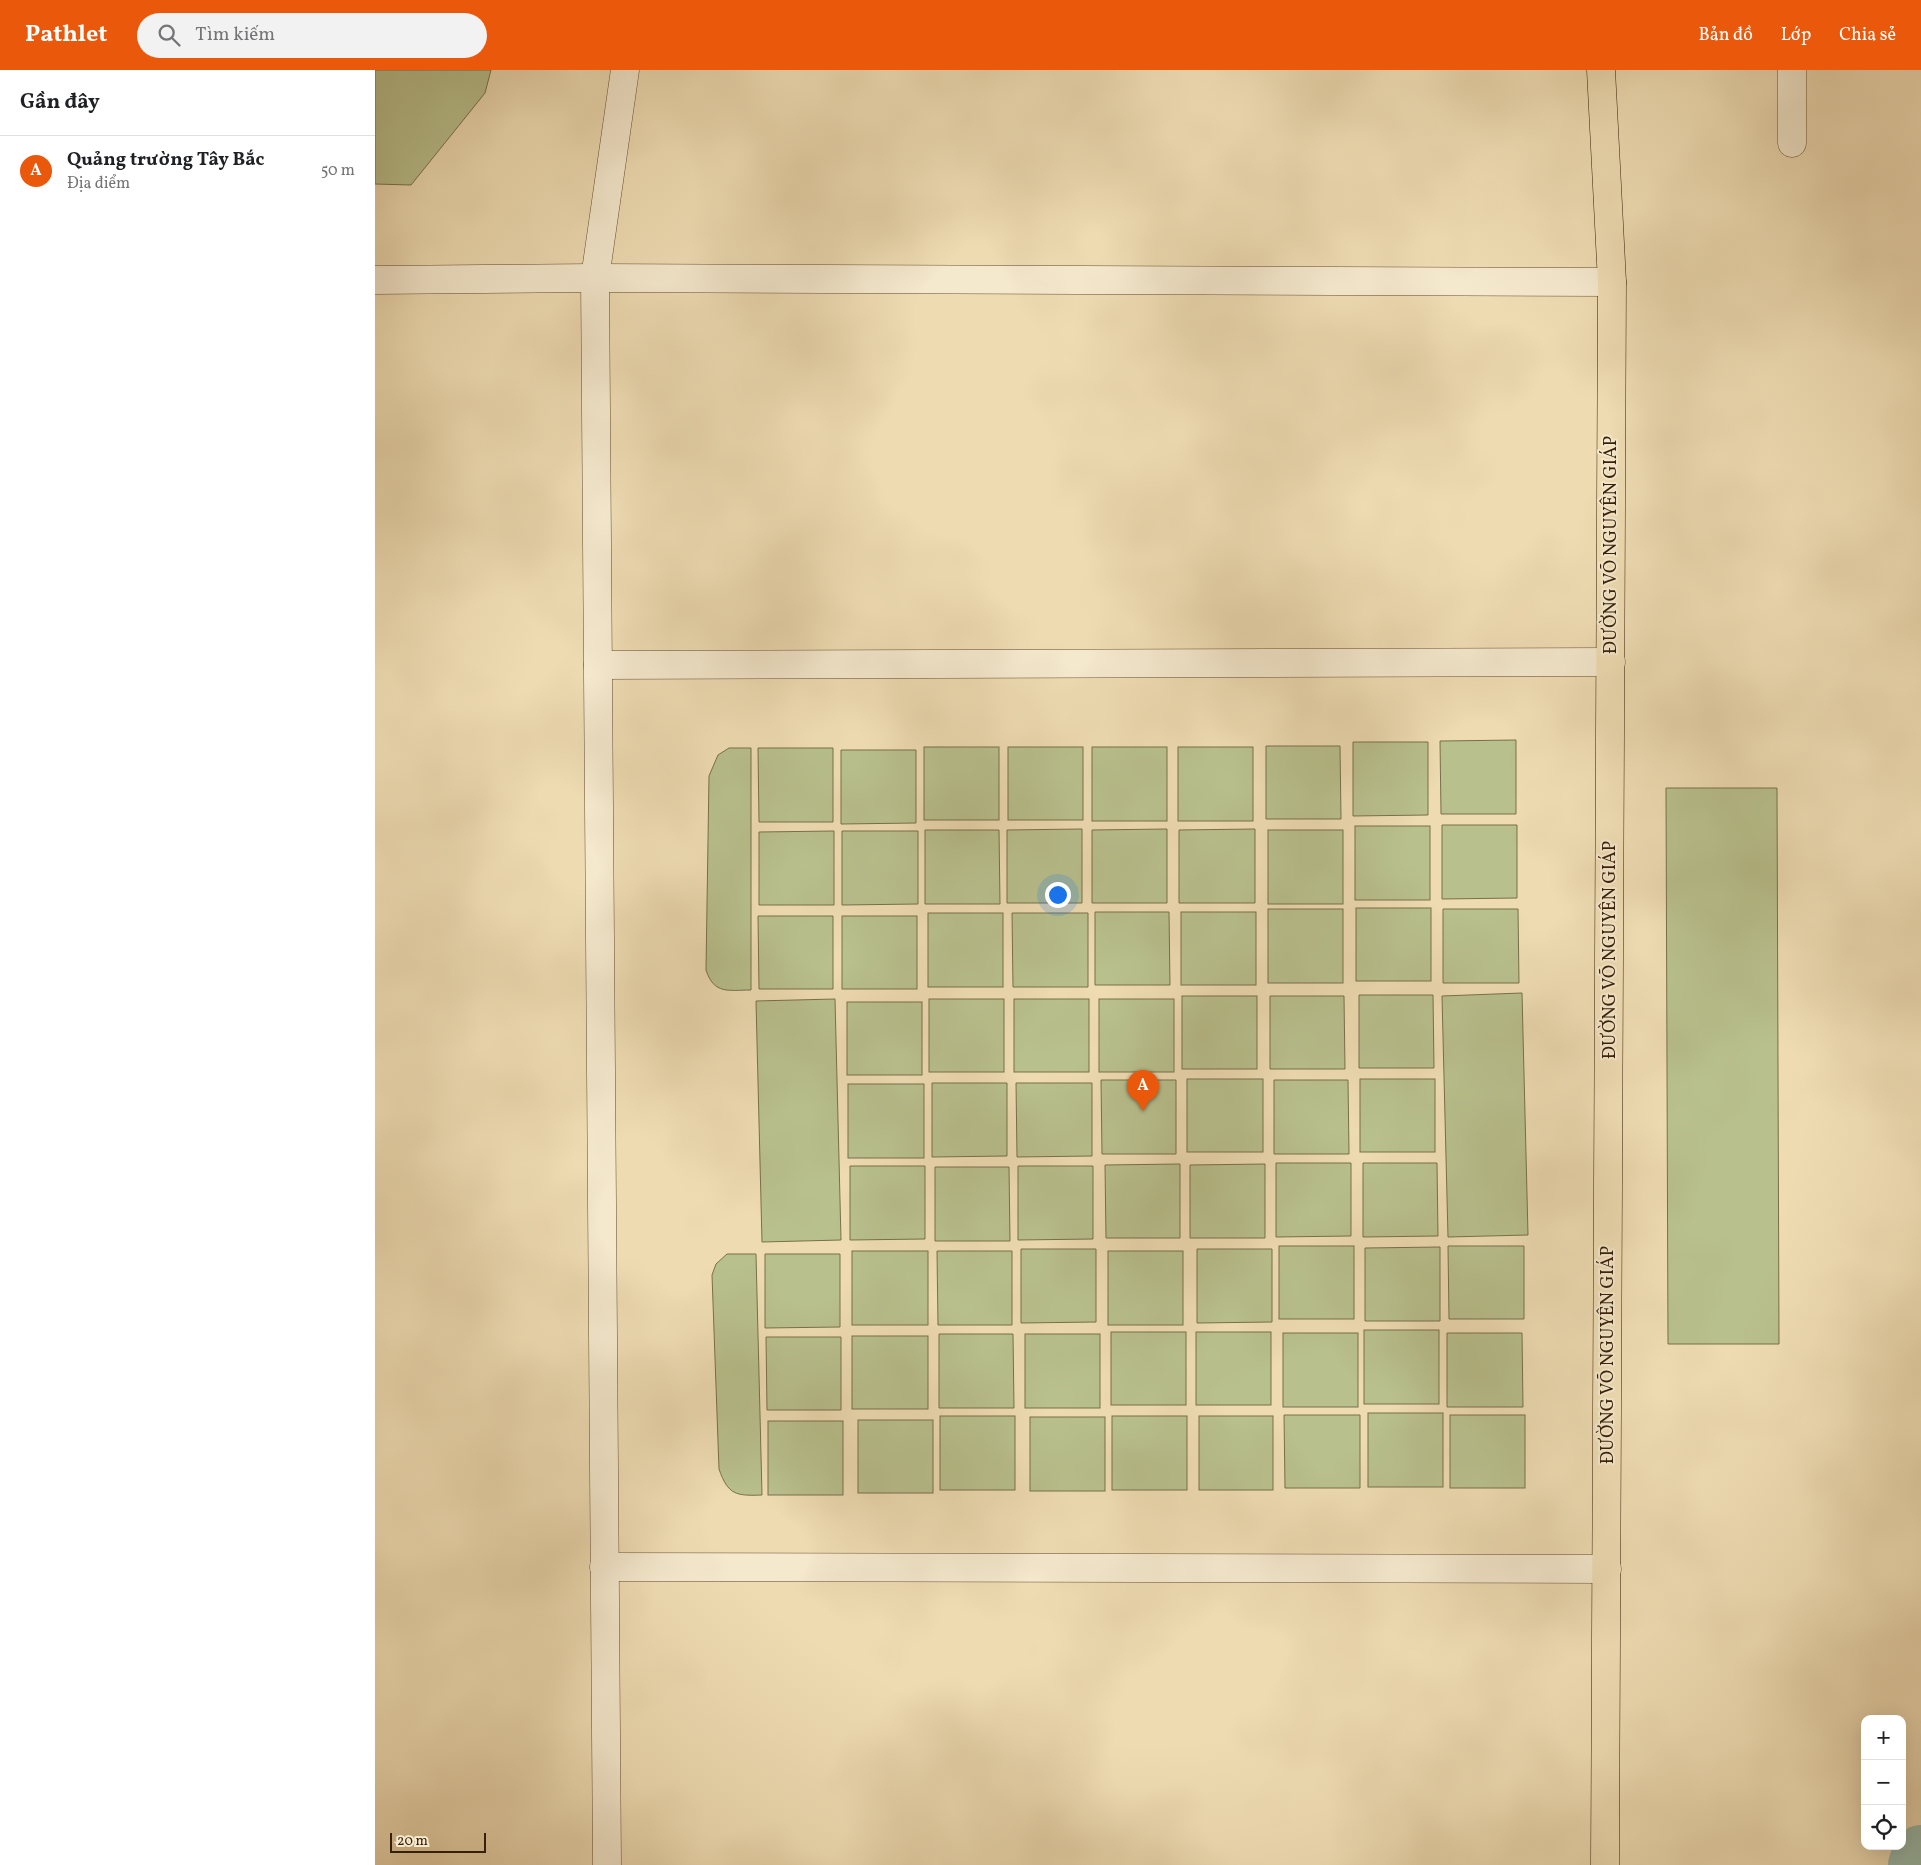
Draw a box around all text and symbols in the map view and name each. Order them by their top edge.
search box [137,13,487,58]
text: Pathlet [25,18,107,52]
icon: search [155,21,183,49]
text: Tìm kiếm [195,22,275,48]
text: Bản đồ [1699,23,1753,48]
text: Lớp [1781,23,1811,48]
text: Chia sẻ [1839,23,1896,48]
text: Gần đây [20,88,100,117]
text: Quảng trường Tây Bắc [67,147,264,173]
text: A [30,160,42,182]
text: 50 m [321,160,355,182]
text: Địa điểm [67,173,130,195]
street label: ĐƯỜNG VÕ NGUYÊN GIÁP [1598,436,1624,654]
street label: ĐƯỜNG VÕ NGUYÊN GIÁP [1597,841,1623,1059]
your location [1045,882,1071,908]
pin: A [1127,1070,1159,1111]
street label: ĐƯỜNG VÕ NGUYÊN GIÁP [1595,1246,1621,1464]
map controls [1861,1715,1906,1850]
button: + [1861,1715,1906,1760]
button: − [1861,1760,1906,1805]
button: locate [1861,1805,1906,1850]
scale bar [390,1830,486,1853]
text: 20 m [397,1832,428,1851]

